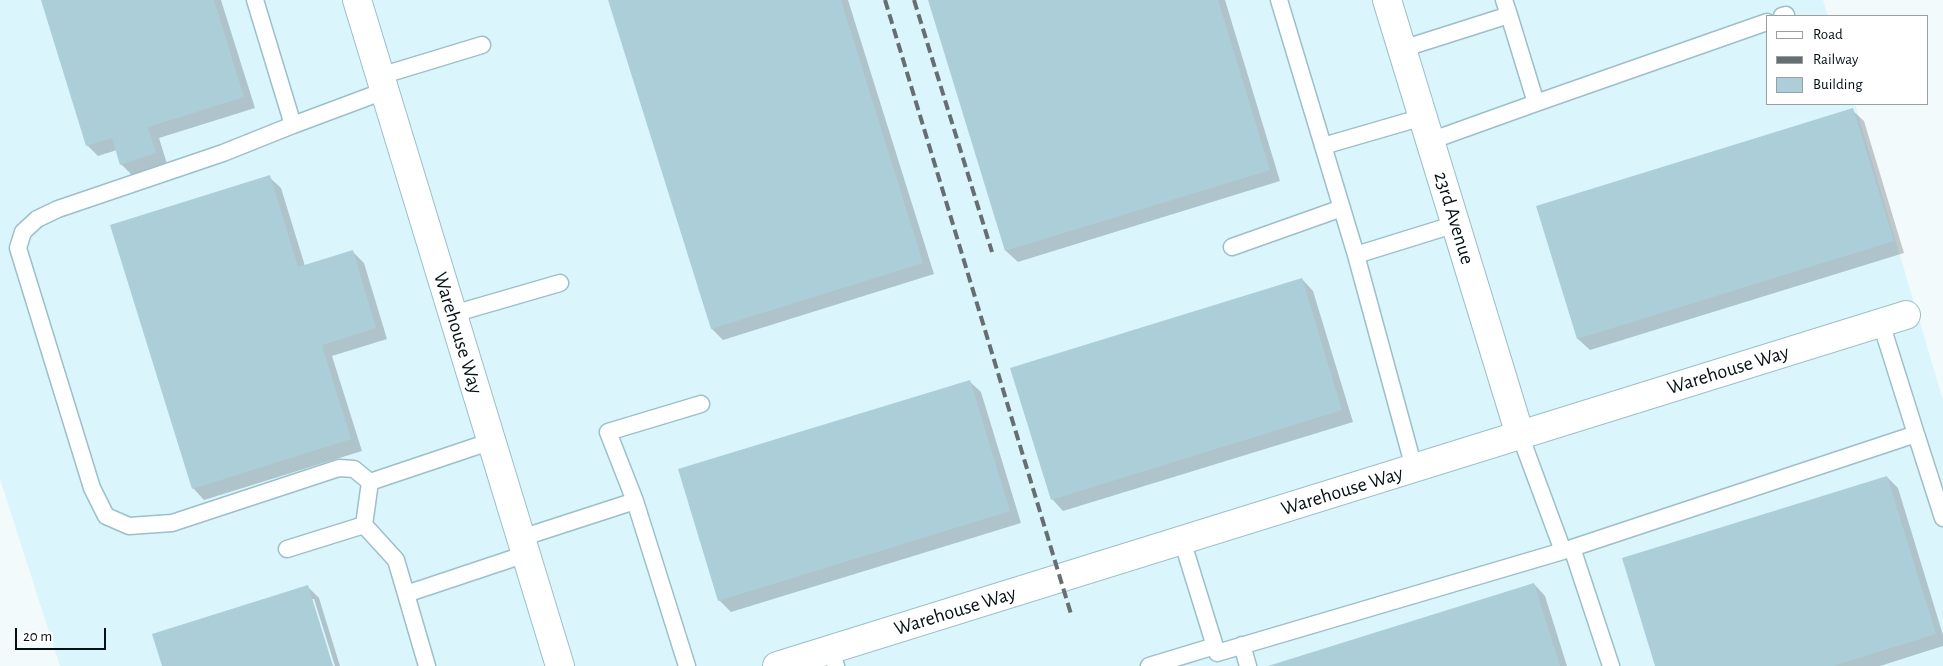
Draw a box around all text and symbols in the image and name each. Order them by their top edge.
legend [1766,15,1928,105]
text: Road [1813,27,1843,42]
text: Railway [1813,52,1858,67]
text: Building [1813,77,1863,92]
street label: 23rd Avenue [1429,169,1479,267]
street label: Warehouse Way [428,269,488,397]
street label: Warehouse Way [1664,340,1792,400]
street label: Warehouse Way [1278,461,1406,521]
street label: Warehouse Way [891,581,1019,641]
scale bar [18,618,109,650]
text: 20 m [23,629,52,644]

